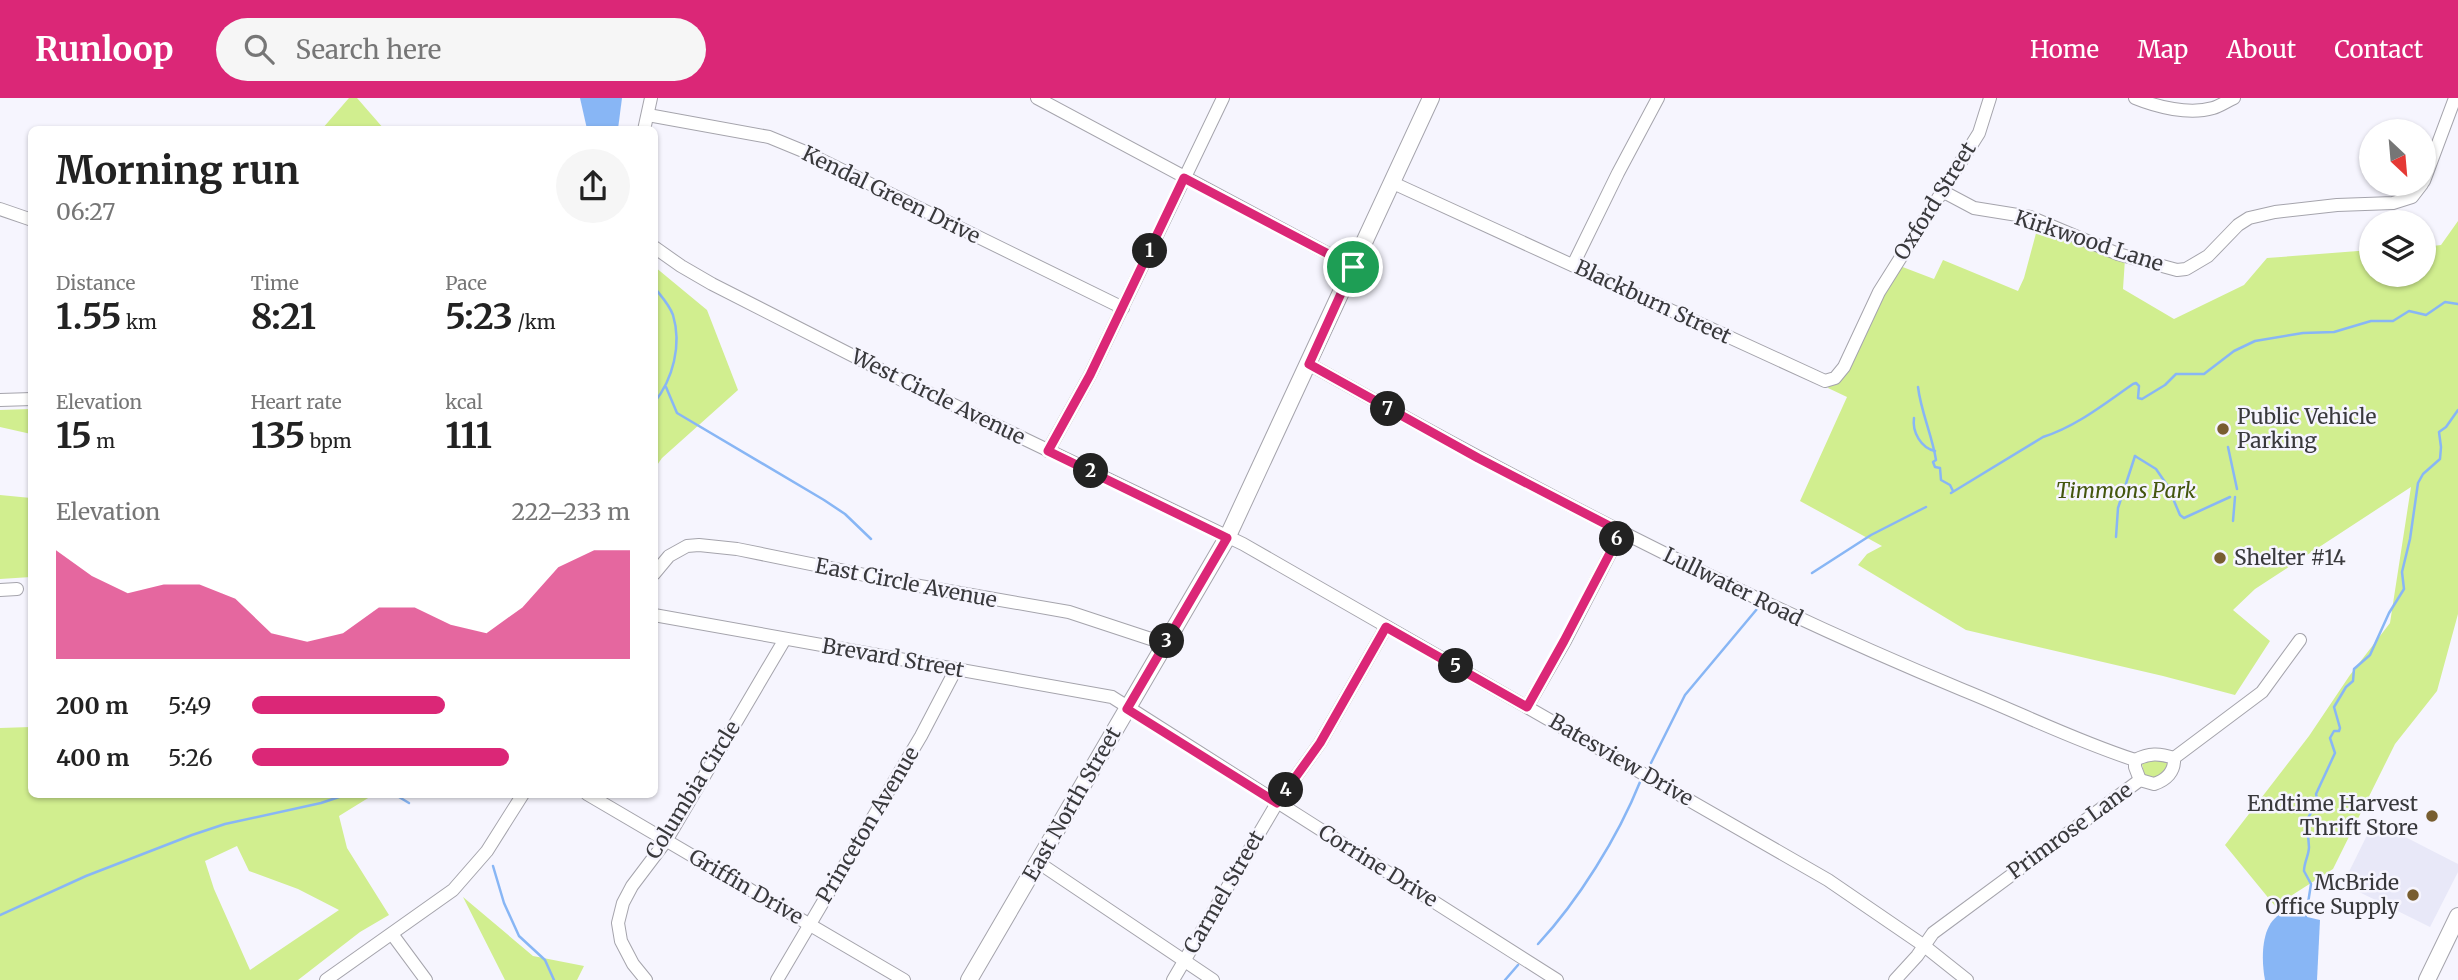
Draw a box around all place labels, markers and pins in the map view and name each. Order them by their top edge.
pin: 1 [1132,234,1168,268]
pin [1323,237,1383,297]
pin: 7 [1370,392,1406,426]
place label: Public Vehicle Parking [2237,403,2377,454]
marker: Public Vehicle Parking [2215,421,2231,437]
pin: 2 [1074,454,1108,488]
pin: 6 [1600,522,1634,556]
place label: Shelter #14 [2234,544,2346,571]
marker: Shelter #14 [2212,550,2228,566]
pin: 3 [1150,624,1184,658]
pin: 5 [1438,648,1474,684]
pin: 4 [1268,772,1304,808]
place label: Endtime Harvest Thrift Store [2247,790,2418,841]
marker: Endtime Harvest Thrift Store [2424,808,2440,824]
place label: McBride Office Supply [2265,869,2400,920]
marker: McBride Office Supply [2405,887,2421,903]

